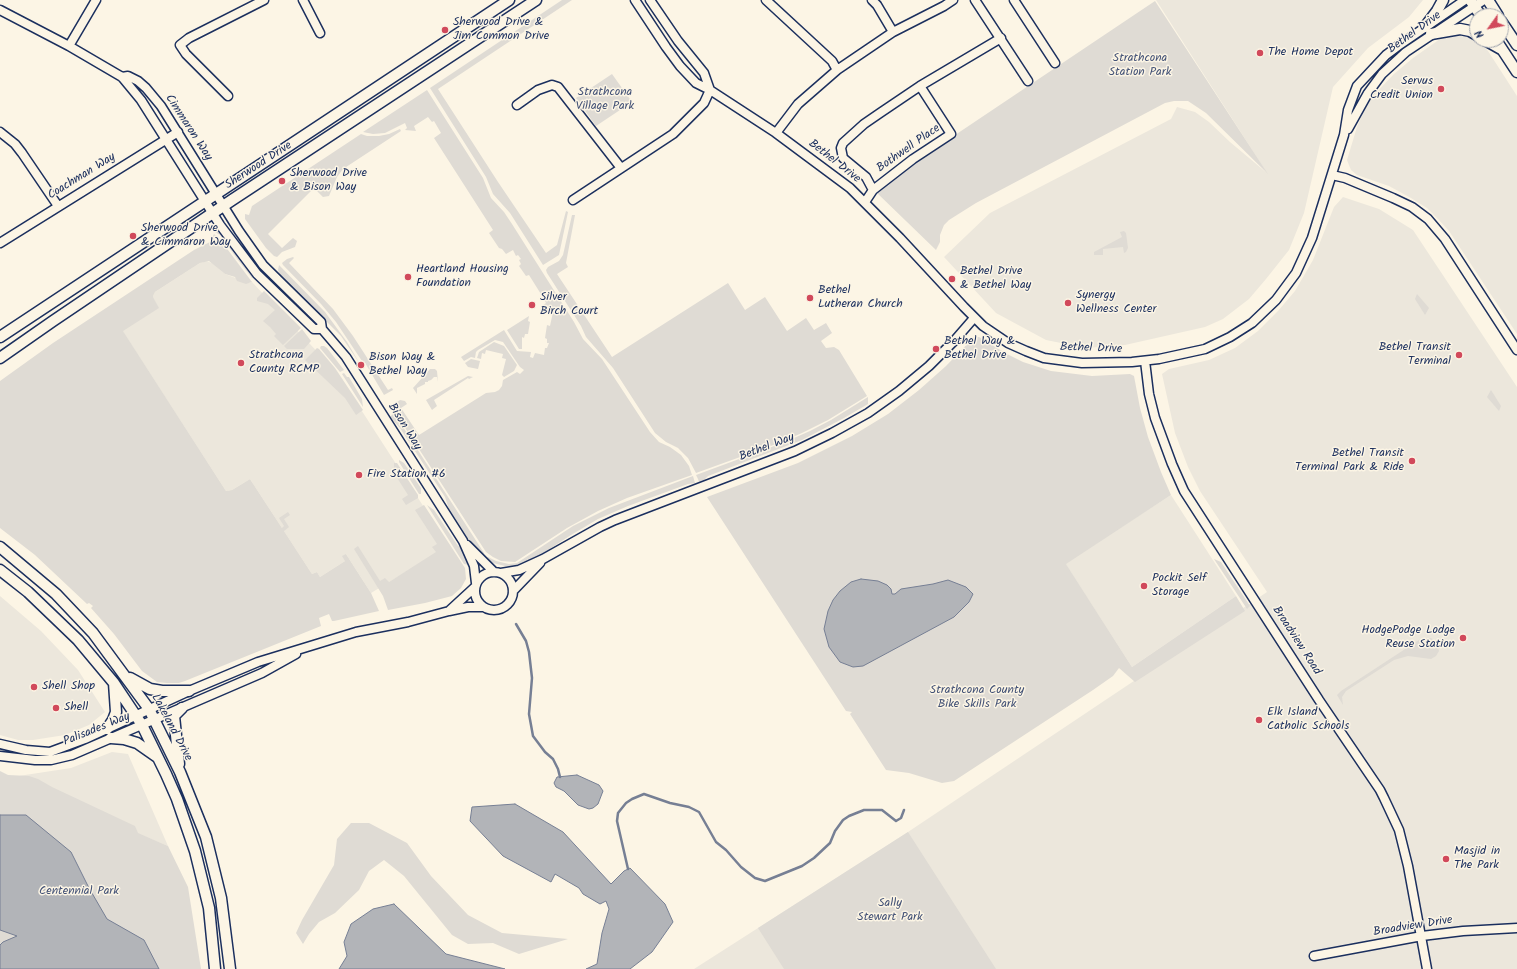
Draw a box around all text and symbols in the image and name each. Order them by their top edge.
north arrow [1469,8,1509,48]
street label: Bethel Drive [1386,9,1444,57]
place label: Sherwood Drive & Jim Common Drive [453,16,549,44]
marker: Sherwood Drive & Jim Common Drive [440,25,450,35]
text: N [1470,26,1489,42]
place label: The Home Depot [1268,46,1353,60]
marker: The Home Depot [1255,48,1265,58]
park label: Strathcona Station Park [1109,52,1171,80]
place label: Servus Credit Union [1370,75,1433,103]
marker: Servus Credit Union [1436,84,1446,94]
park label: Strathcona Village Park [576,86,634,114]
street label: Cimmaron Way [161,92,215,164]
street label: Bothwell Place [875,122,943,176]
street label: Bethel Drive [805,137,863,187]
street label: Sherwood Drive [223,139,295,193]
street label: Coachman Way [46,150,118,204]
place label: Sherwood Drive & Bison Way [290,167,367,195]
marker: Sherwood Drive & Bison Way [277,176,287,186]
place label: Sherwood Drive & Cimmaron Way [141,222,230,250]
marker: Sherwood Drive & Cimmaron Way [128,231,138,241]
place label: Heartland Housing Foundation [416,263,509,291]
place label: Bethel Drive & Bethel Way [960,265,1031,293]
marker: Heartland Housing Foundation [403,272,413,282]
marker: Bethel Drive & Bethel Way [947,274,957,284]
place label: Bethel Lutheran Church [818,284,903,312]
place label: Synergy Wellness Center [1076,289,1156,317]
place label: Silver Birch Court [540,291,598,319]
marker: Bethel Lutheran Church [805,293,815,303]
marker: Synergy Wellness Center [1063,298,1073,308]
marker: Silver Birch Court [527,300,537,310]
place label: Bethel Way & Bethel Drive [944,335,1015,363]
street label: Bethel Drive [1060,341,1122,357]
place label: Bethel Transit Terminal [1379,341,1451,369]
marker: Bethel Way & Bethel Drive [931,344,941,354]
place label: Strathcona County RCMP [249,349,319,377]
marker: Bethel Transit Terminal [1454,350,1464,360]
place label: Bison Way & Bethel Way [369,351,435,379]
marker: Strathcona County RCMP [236,358,246,368]
marker: Bison Way & Bethel Way [356,360,366,370]
street label: Bison Way [384,401,424,453]
street label: Bethel Way [737,431,797,465]
place label: Bethel Transit Terminal Park & Ride [1295,447,1404,475]
marker: Bethel Transit Terminal Park & Ride [1407,456,1417,466]
place label: Fire Station #6 [367,468,446,482]
marker: Fire Station #6 [354,470,364,480]
place label: Pockit Self Storage [1152,572,1206,600]
marker: Pockit Self Storage [1139,581,1149,591]
street label: Broadview Road [1268,604,1324,678]
place label: HodgePodge Lodge Reuse Station [1362,624,1455,652]
marker: HodgePodge Lodge Reuse Station [1458,633,1468,643]
place label: Shell Shop [42,680,95,694]
marker: Shell Shop [29,682,39,692]
park label: Strathcona County Bike Skills Park [930,684,1024,712]
street label: Lakeland Drive [147,692,195,764]
place label: Shell [64,701,88,715]
marker: Shell [51,703,61,713]
place label: Elk Island Catholic Schools [1267,706,1349,734]
street label: Palisades Way [62,710,132,750]
marker: Elk Island Catholic Schools [1254,715,1264,725]
place label: Masjid in The Park [1454,845,1500,873]
marker: Masjid in The Park [1441,854,1451,864]
park label: Centennial Park [39,885,119,899]
park label: Sally Stewart Park [857,897,923,925]
street label: Broadview Drive [1372,914,1454,940]

